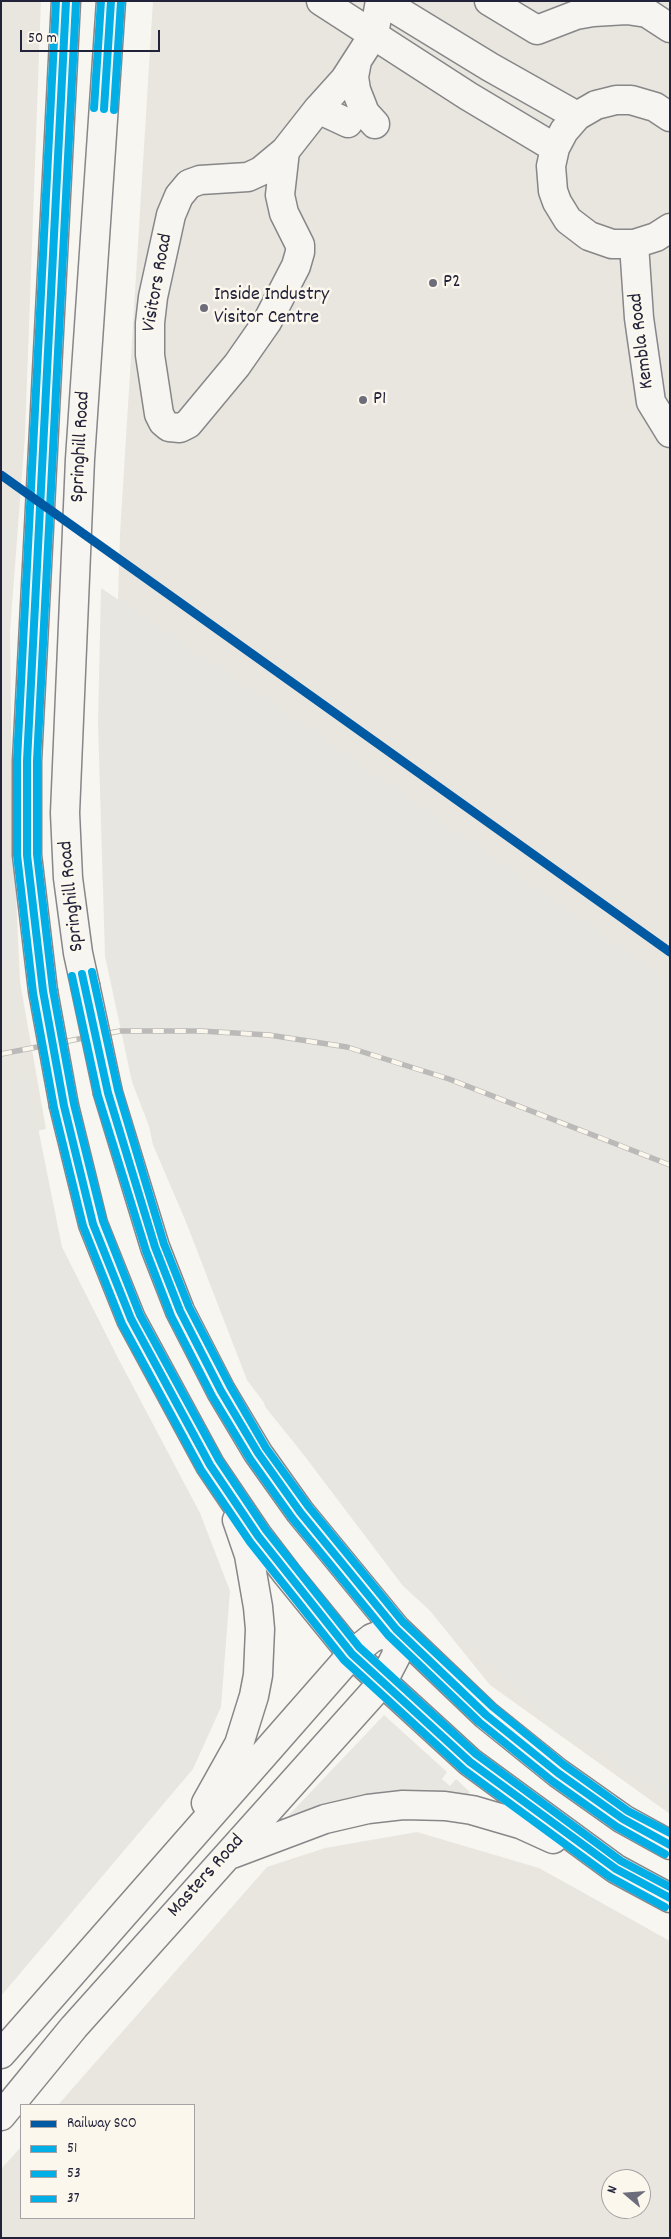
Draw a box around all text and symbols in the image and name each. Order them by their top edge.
scale bar [22,20,162,52]
text: 50 m [28,28,57,50]
street label: Visitors Road [139,232,179,334]
place label: P2 [443,271,461,295]
marker: P2 [427,277,439,289]
place label: Inside Industry Visitor Centre [214,284,329,331]
street label: Kembla Road [625,292,661,390]
marker: Inside Industry Visitor Centre [198,302,210,314]
place label: P1 [373,388,386,412]
street label: Springhill Road [67,391,97,503]
marker: P1 [357,394,369,406]
street label: Springhill Road [55,839,91,953]
street label: Masters Road [163,1831,251,1923]
legend [20,2104,195,2219]
text: Railway SCO [67,2113,137,2135]
text: 51 [67,2138,77,2160]
text: 53 [67,2163,81,2185]
north arrow [601,2169,651,2219]
text: N [602,2183,623,2196]
text: 37 [67,2188,79,2210]

